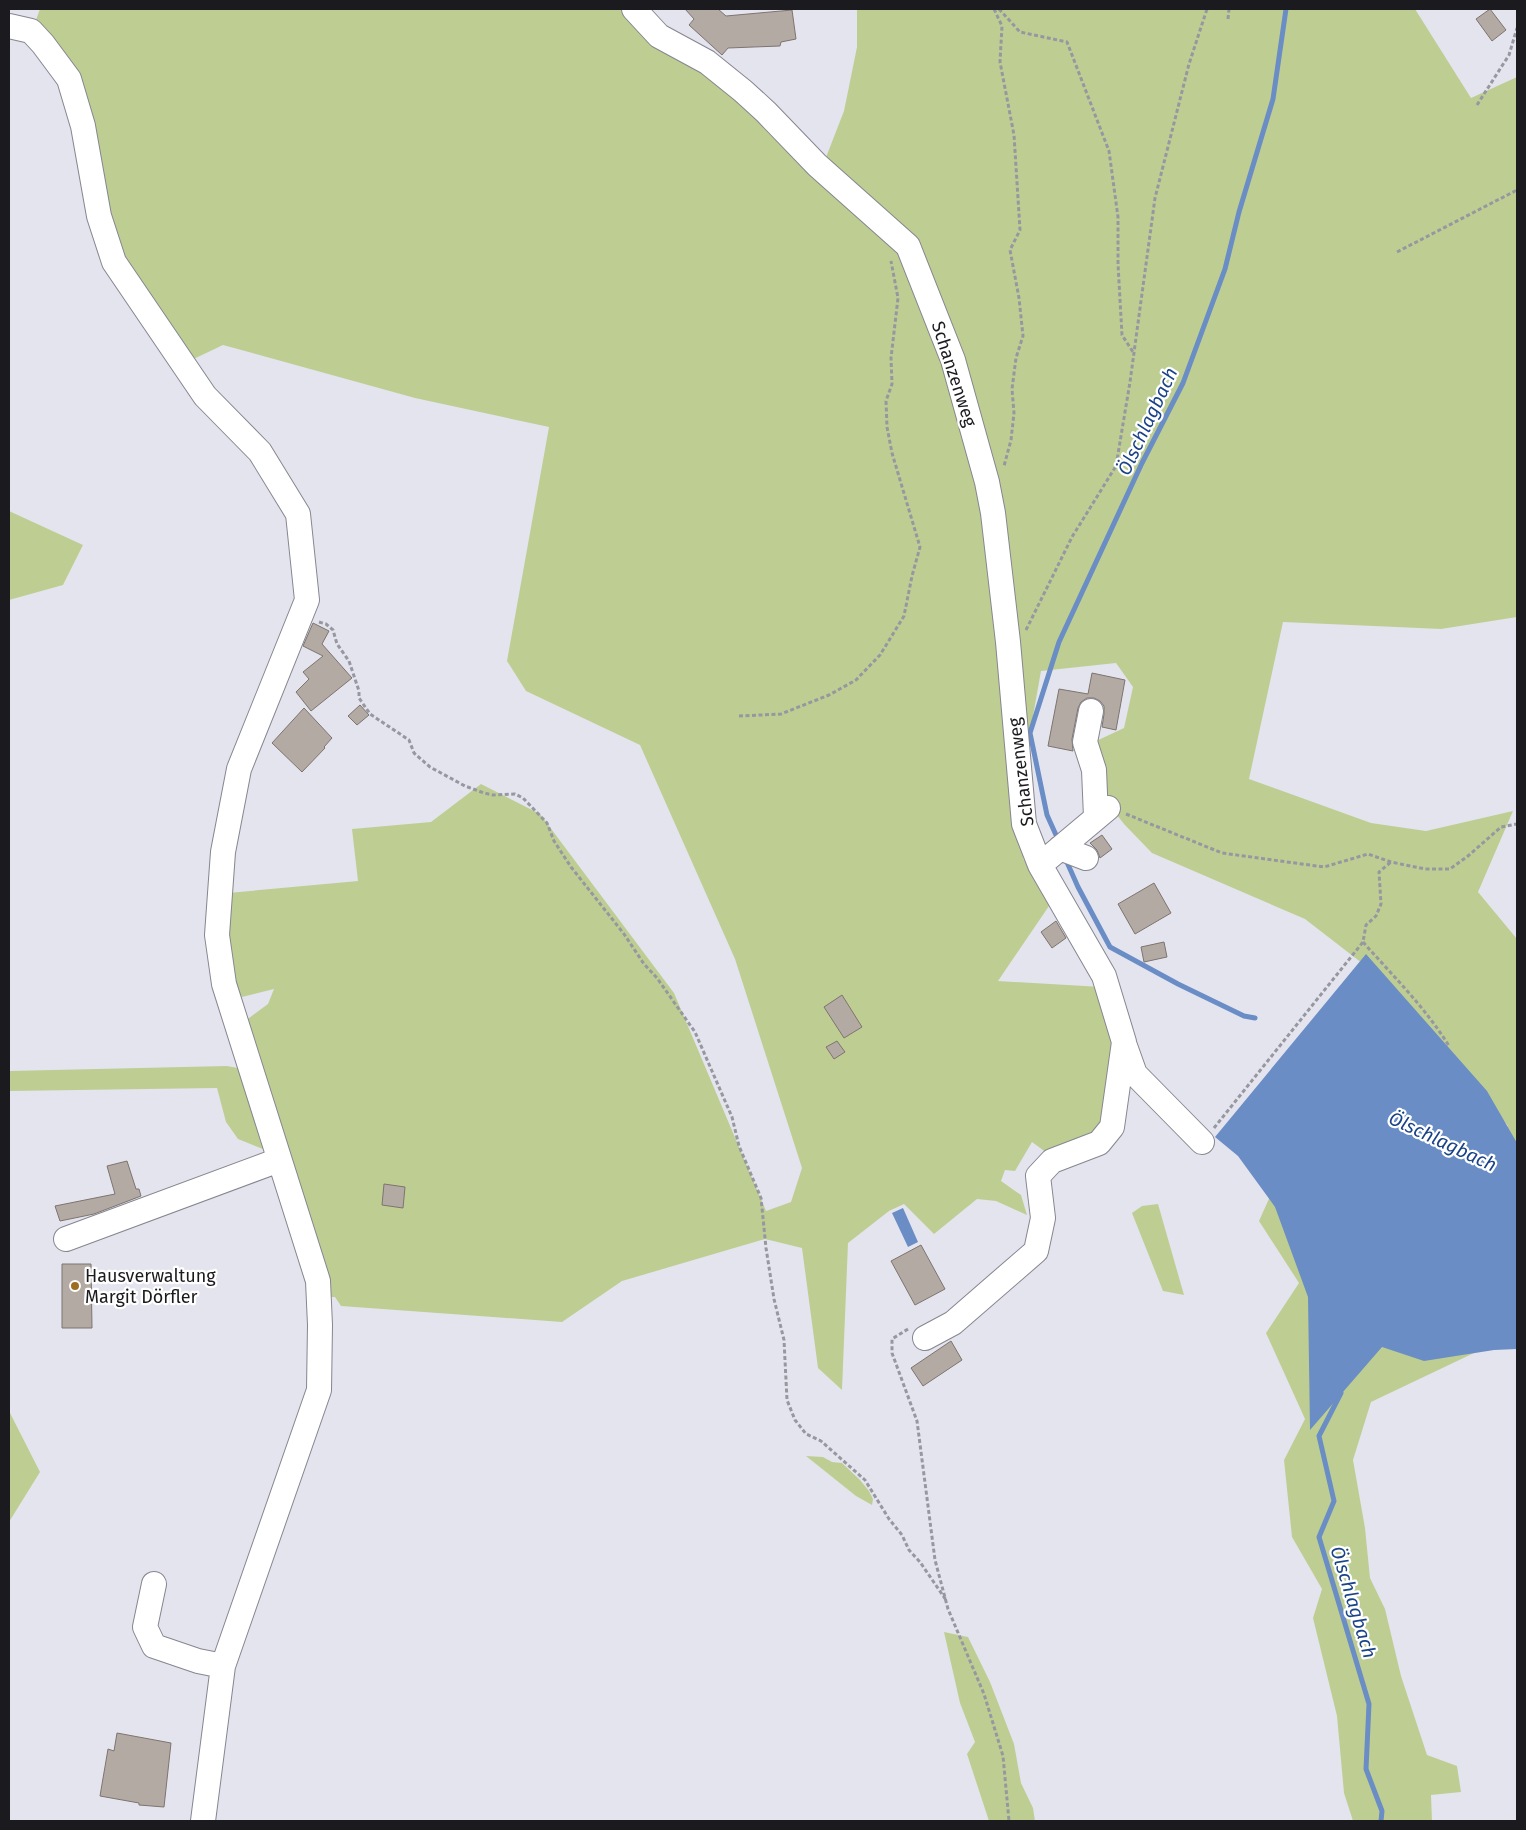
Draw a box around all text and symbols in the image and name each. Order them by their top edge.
street label: Schanzenweg [927,319,982,430]
water label: Ölschlagbach [1112,364,1182,479]
street label: Schanzenweg [1003,716,1039,828]
water label: Ölschlagbach [1385,1106,1500,1176]
place label: Hausverwaltung Margit Dörfler [85,1265,216,1308]
marker: Hausverwaltung Margit Dörfler [69,1280,81,1292]
water label: Ölschlagbach [1326,1543,1382,1661]

